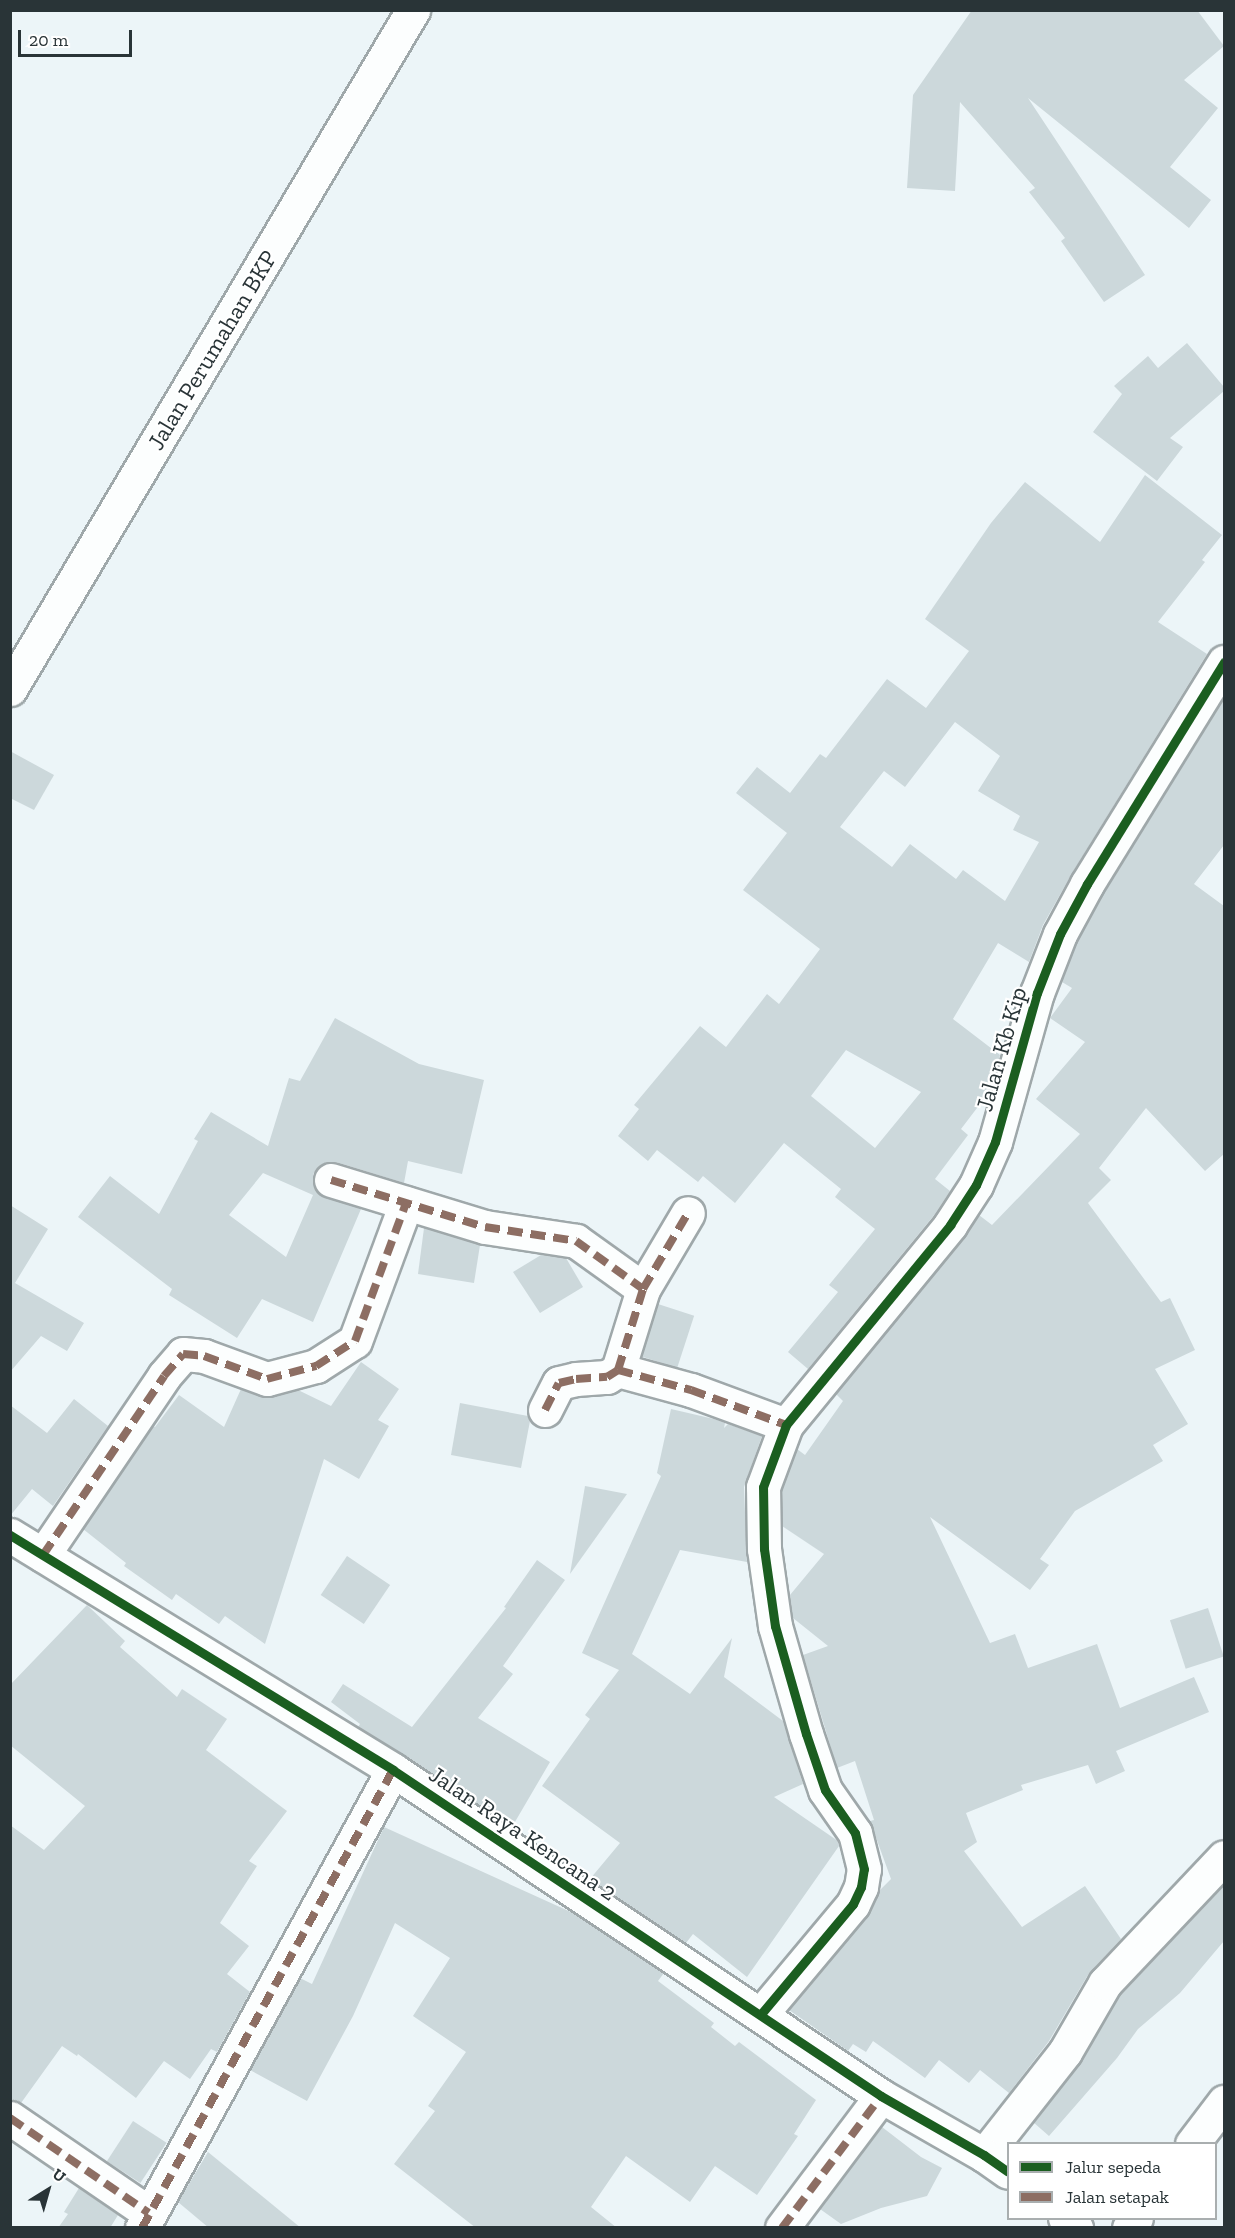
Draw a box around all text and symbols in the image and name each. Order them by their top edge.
scale bar [21,18,135,56]
text: 20 m [29,29,68,51]
street label: Jalan Perumahan BKP [141,245,283,455]
street label: Jalan Kb Kip [970,983,1032,1115]
street label: Jalan Raya Kencana 2 [424,1760,622,1906]
legend [1007,2142,1217,2220]
text: Jalur sepeda [1065,2156,1161,2178]
north arrow [18,2160,78,2220]
text: U [49,2164,69,2186]
text: Jalan setapak [1065,2186,1169,2208]

